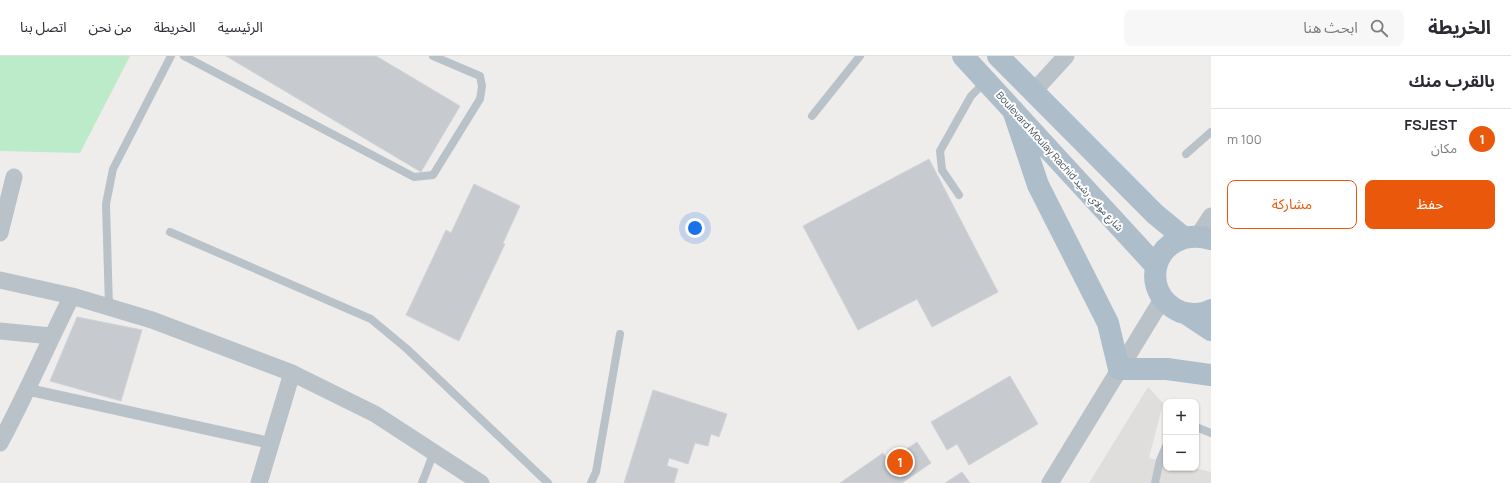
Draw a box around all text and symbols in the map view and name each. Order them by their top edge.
search box [1124,10,1404,46]
text: الخريطة [1428,14,1491,40]
text: اتصل بنا [20,17,66,36]
text: من نحن [88,17,132,36]
text: الخريطة [154,17,196,36]
text: الرئيسية [218,17,263,36]
text: ابحث هنا [1303,17,1358,38]
icon: search [1368,17,1390,39]
text: بالقرب منك [1409,69,1495,92]
street label: Boulevard Moulay Rachid شارع مولاي رشيد [992,88,1127,235]
text: FSJEST [1404,114,1457,135]
text: 100 m [1227,130,1262,148]
text: 1 [1479,130,1485,148]
text: مكان [1431,139,1457,157]
button: مشاركة [1227,180,1357,229]
button: حفظ [1365,180,1495,229]
your location [685,218,705,238]
map controls [1163,399,1199,471]
button: + [1163,399,1199,435]
button: − [1163,435,1199,471]
pin: 1 [887,447,913,477]

